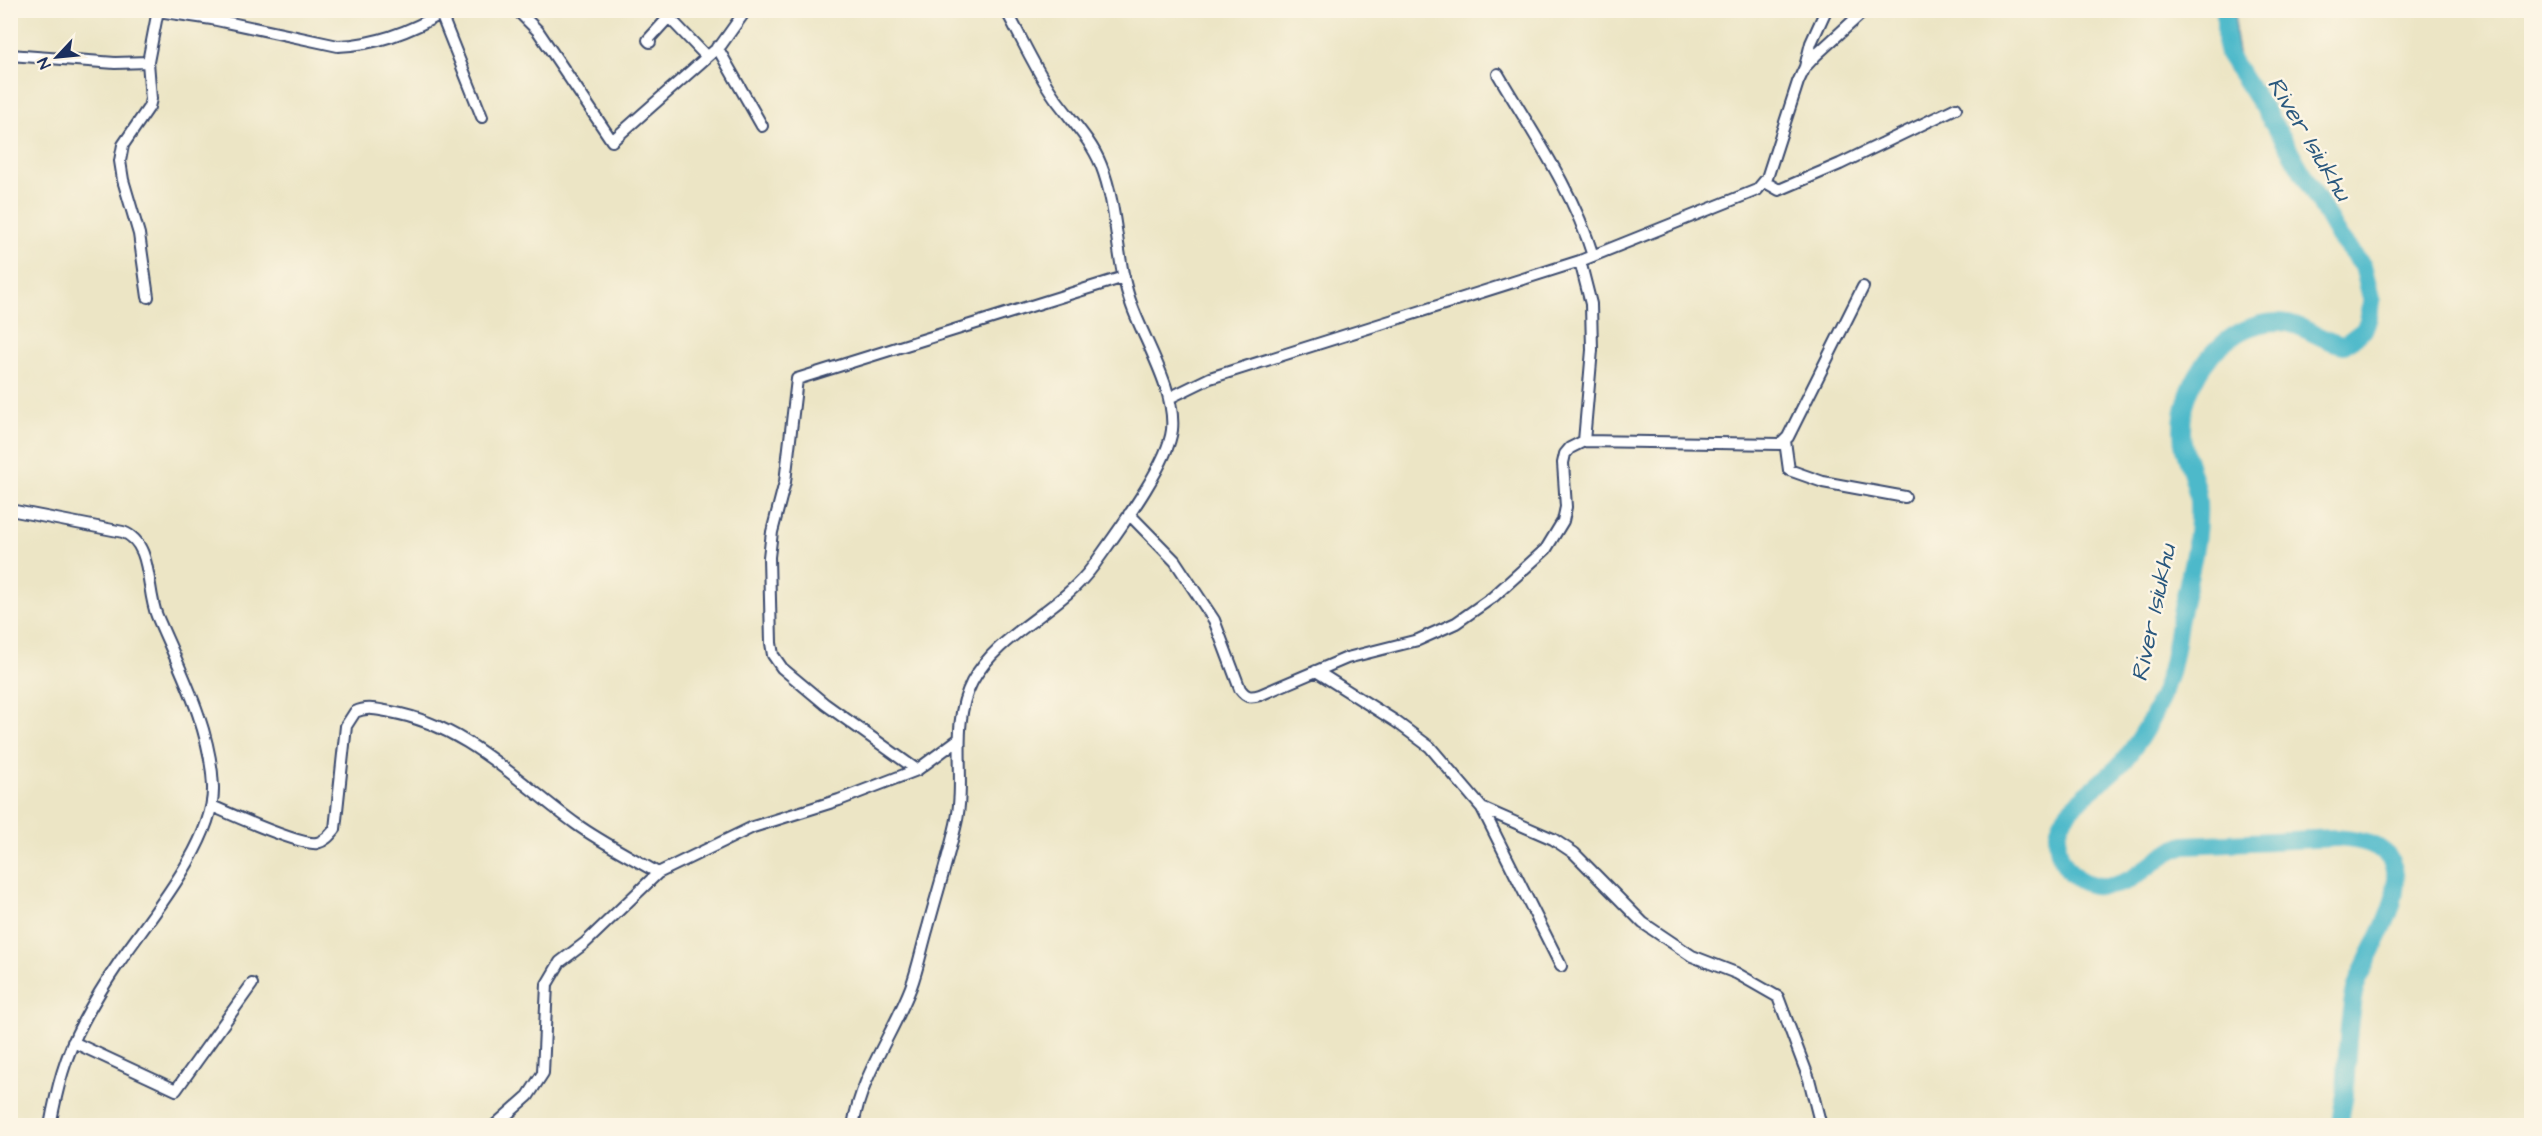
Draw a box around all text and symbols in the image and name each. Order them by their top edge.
north arrow [27,27,87,87]
text: N [32,54,57,72]
water label: River Isiukhu [2259,71,2360,209]
water label: River Isiukhu [2123,540,2185,685]

